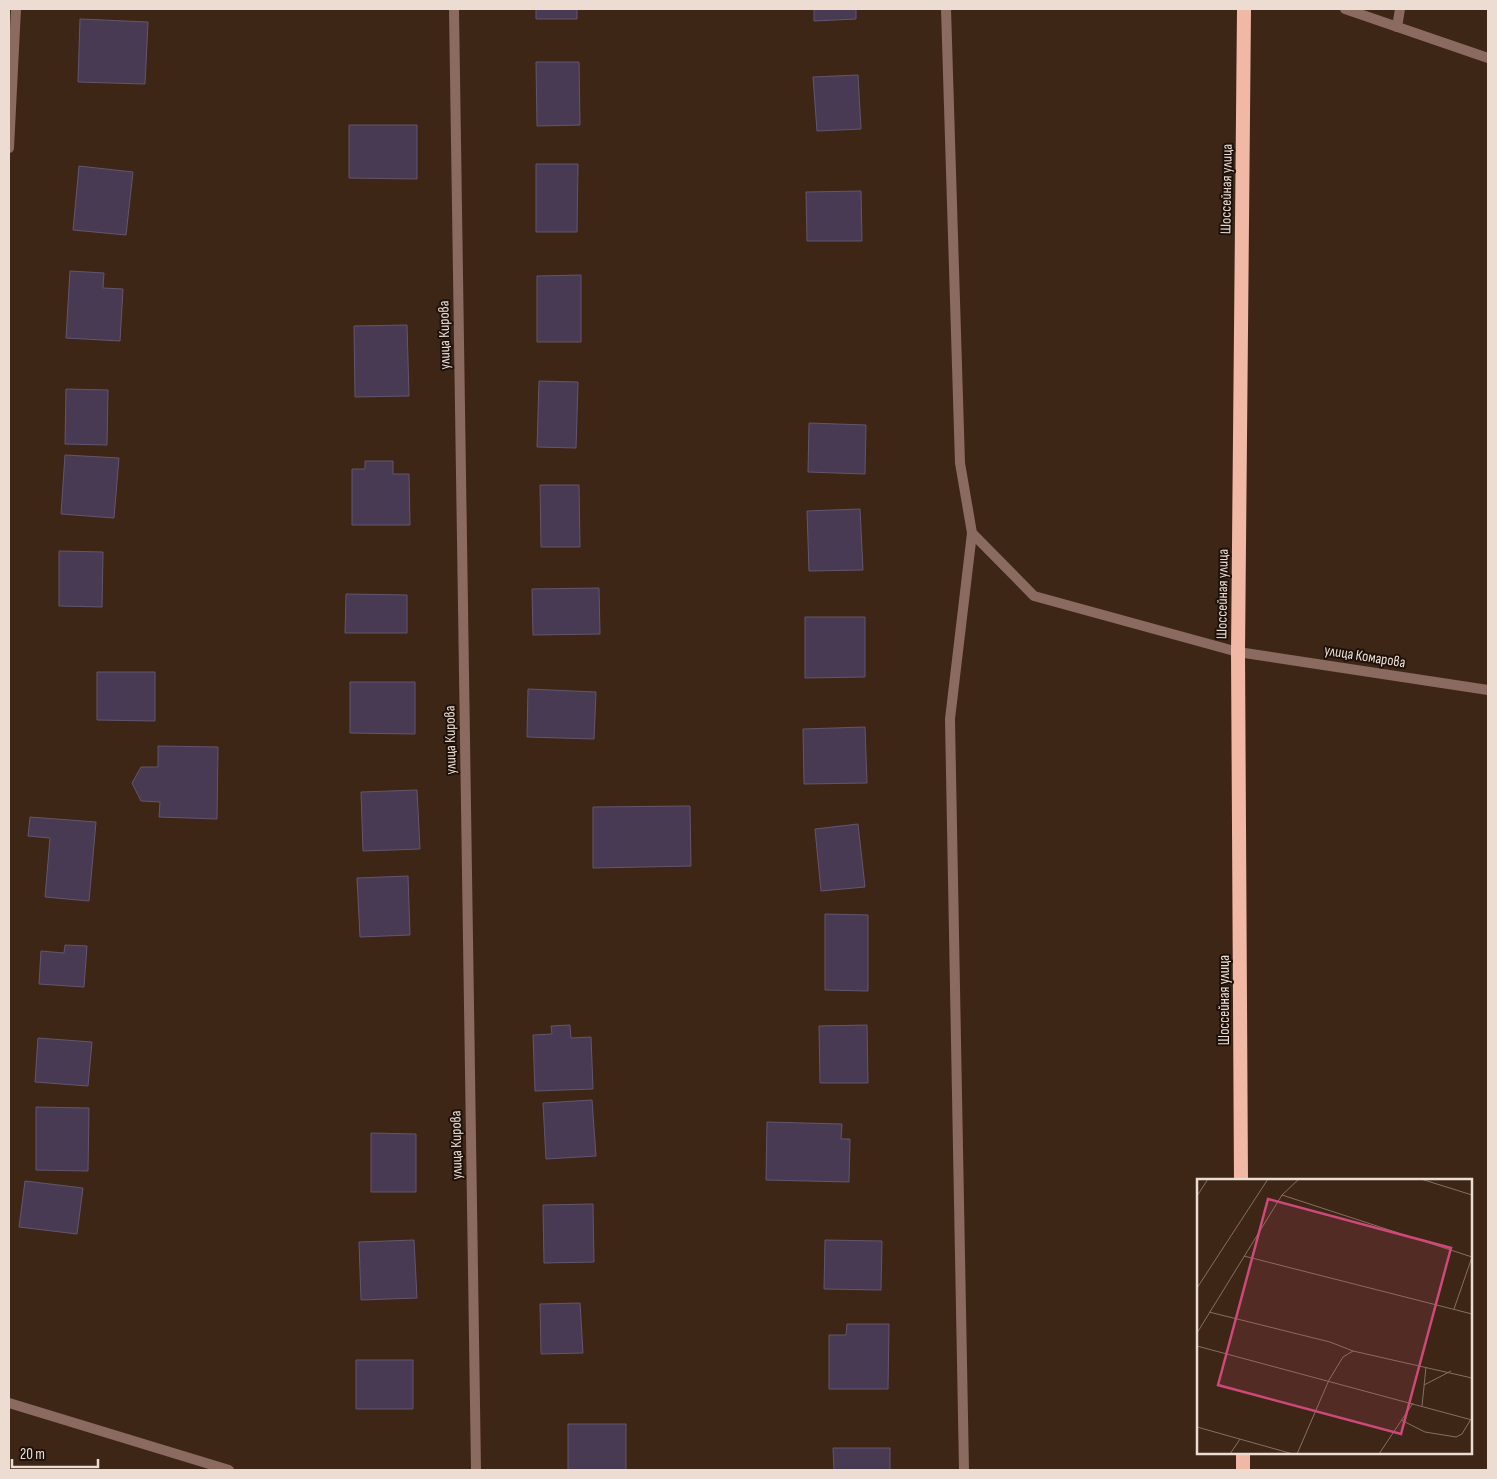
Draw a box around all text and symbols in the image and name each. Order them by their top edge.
street label: Шоссейная улица [1216,144,1237,234]
street label: улица Кирова [434,300,455,370]
street label: Шоссейная улица [1212,549,1233,639]
street label: улица Комарова [1323,641,1407,672]
street label: улица Кирова [440,705,461,775]
street label: Шоссейная улица [1215,955,1234,1045]
street label: улица Кирова [446,1110,467,1180]
inset map [1197,1179,1472,1454]
scale bar [12,1436,99,1468]
text: 20 m [20,1445,45,1464]

